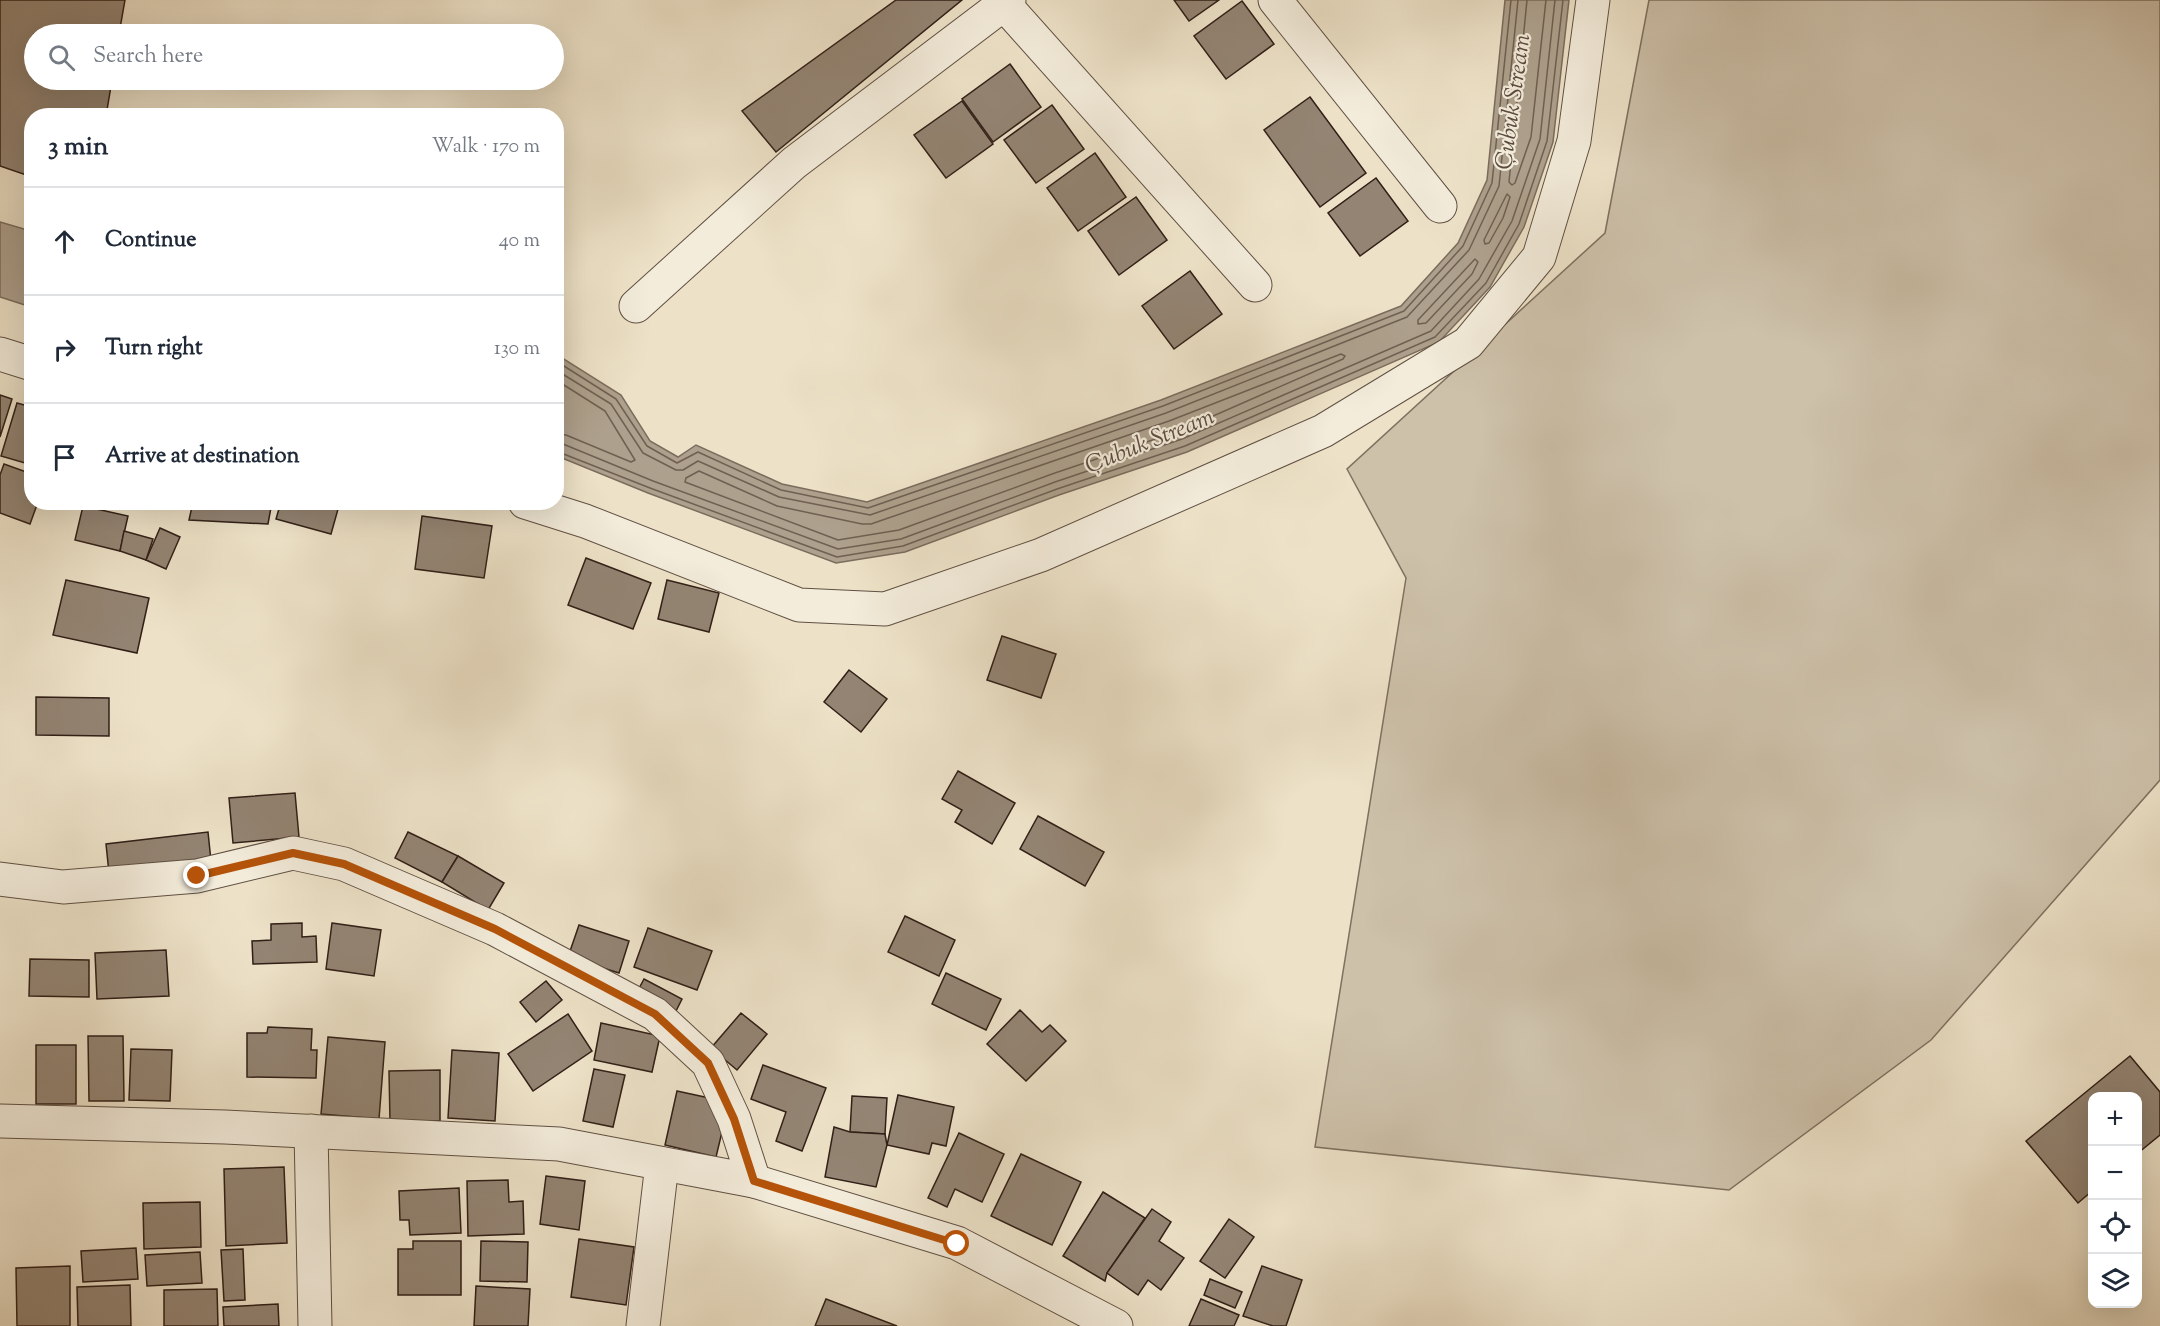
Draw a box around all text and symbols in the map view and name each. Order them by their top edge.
search box [24,24,564,90]
water label: Çubuk Stream [1488,32,1540,172]
icon: search [45,41,78,74]
text: Search here [93,41,203,73]
text: 3 min [48,129,108,166]
text: Walk · 170 m [432,133,540,162]
icon: ahead [48,225,81,258]
text: Continue [105,225,196,257]
text: 40 m [499,227,540,256]
icon: right [48,333,81,366]
text: Turn right [105,333,202,365]
text: 130 m [494,335,540,364]
water label: Çubuk Stream [1080,401,1220,483]
icon: arrive [48,441,81,474]
text: Arrive at destination [105,441,300,473]
route end [183,862,209,888]
map controls [2088,1092,2142,1308]
button: + [2088,1092,2142,1146]
button: − [2088,1146,2142,1200]
button: locate [2088,1200,2142,1254]
route start [943,1230,969,1256]
button: layers [2088,1254,2142,1308]

